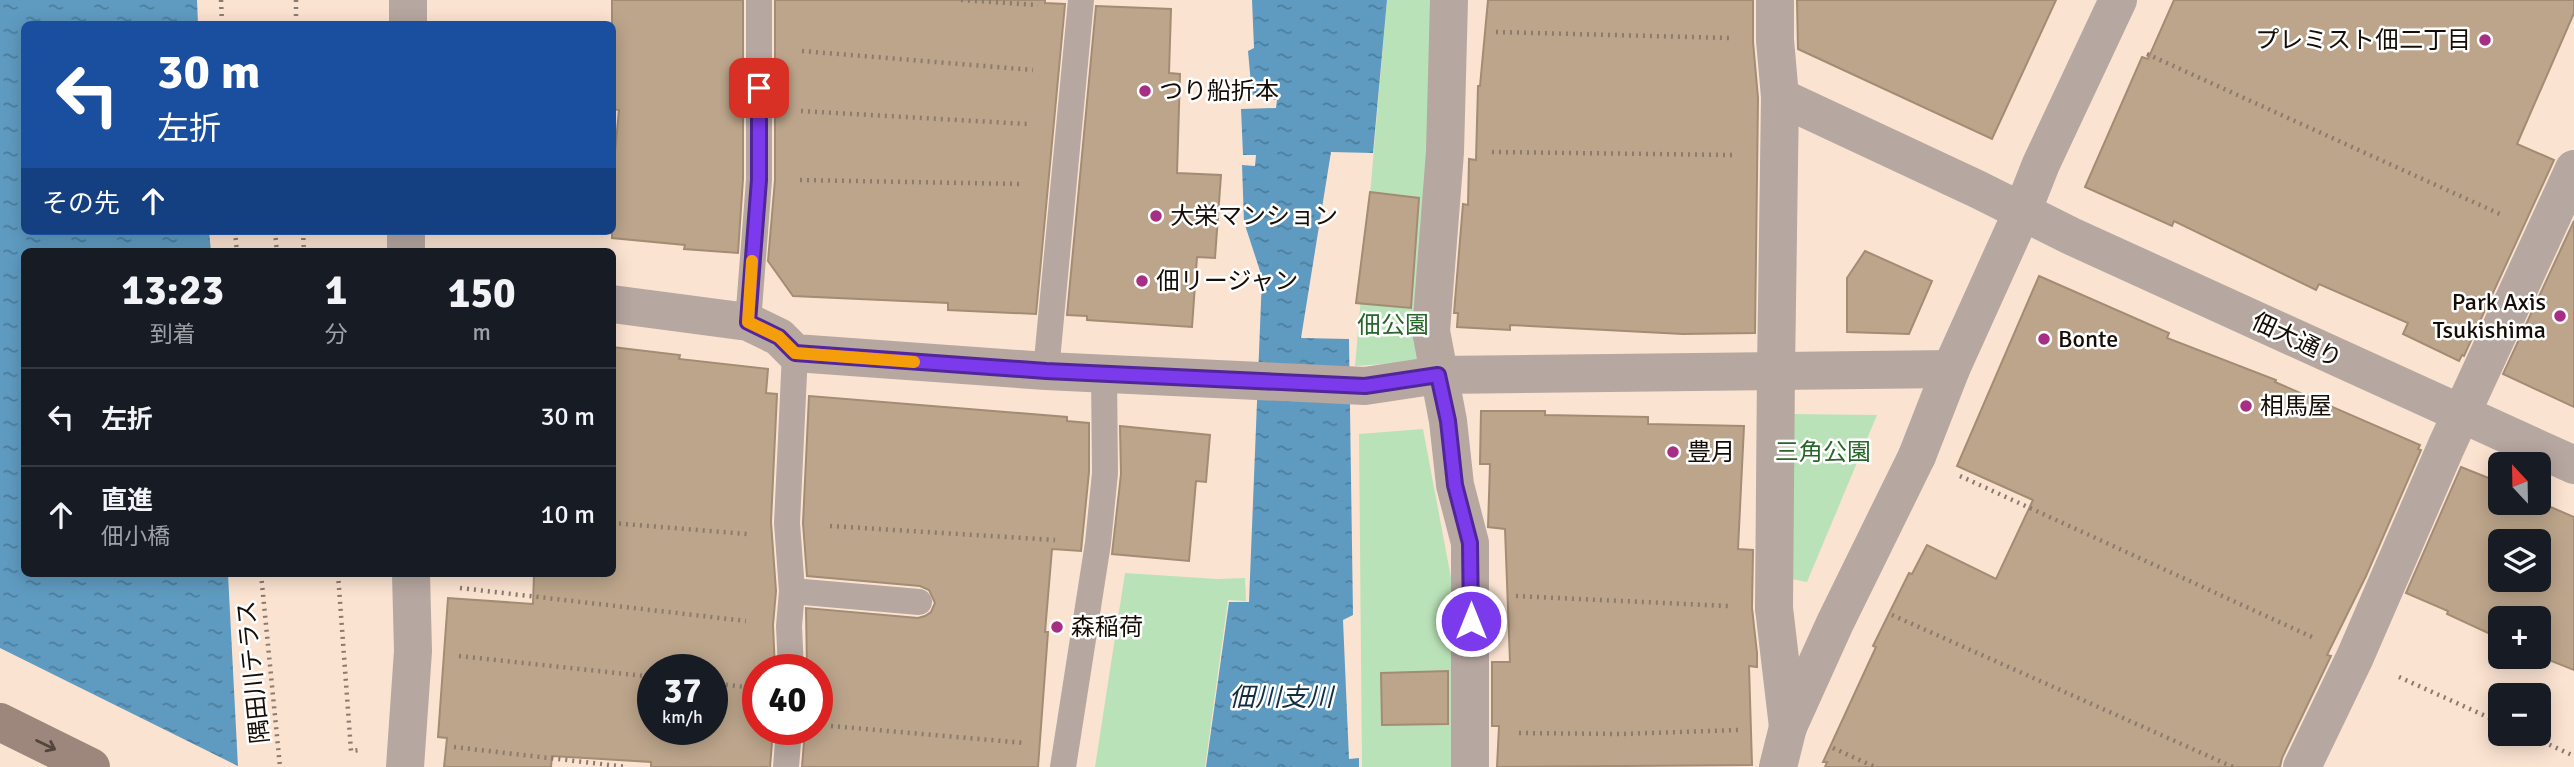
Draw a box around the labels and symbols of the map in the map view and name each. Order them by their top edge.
place label: プレミスト佃二丁目 [2255,25,2471,55]
marker: プレミスト佃二丁目 [2477,32,2493,48]
pin [729,58,789,118]
place label: つり船折本 [1159,76,1279,106]
marker: つり船折本 [1137,83,1153,99]
place label: 大栄マンション [1170,201,1338,231]
marker: 大栄マンション [1148,208,1164,224]
place label: 佃リージャン [1156,266,1298,296]
marker: 佃リージャン [1134,273,1150,289]
place label: Park Axis Tsukishima [2433,287,2546,345]
street label: 佃大通り [2247,306,2347,374]
marker: Park Axis Tsukishima [2552,308,2568,324]
park label: 佃公園 [1357,310,1429,340]
place label: Bonte [2058,324,2118,354]
marker: Bonte [2036,331,2052,347]
place label: 相馬屋 [2260,391,2332,421]
marker: 相馬屋 [2238,398,2254,414]
place label: 豊月 [1687,437,1735,467]
park label: 三角公園 [1775,437,1871,467]
marker: 豊月 [1665,444,1681,460]
north arrow [2488,452,2552,514]
position arrow [1434,584,1508,658]
street label: 隅田川テラス [231,599,275,745]
place label: 森稲荷 [1071,612,1143,642]
marker: 森稲荷 [1049,619,1065,635]
speed limit sign: 40 [742,654,833,745]
water label: 佃川支川 [1229,682,1336,714]
one-way arrow [35,738,56,752]

